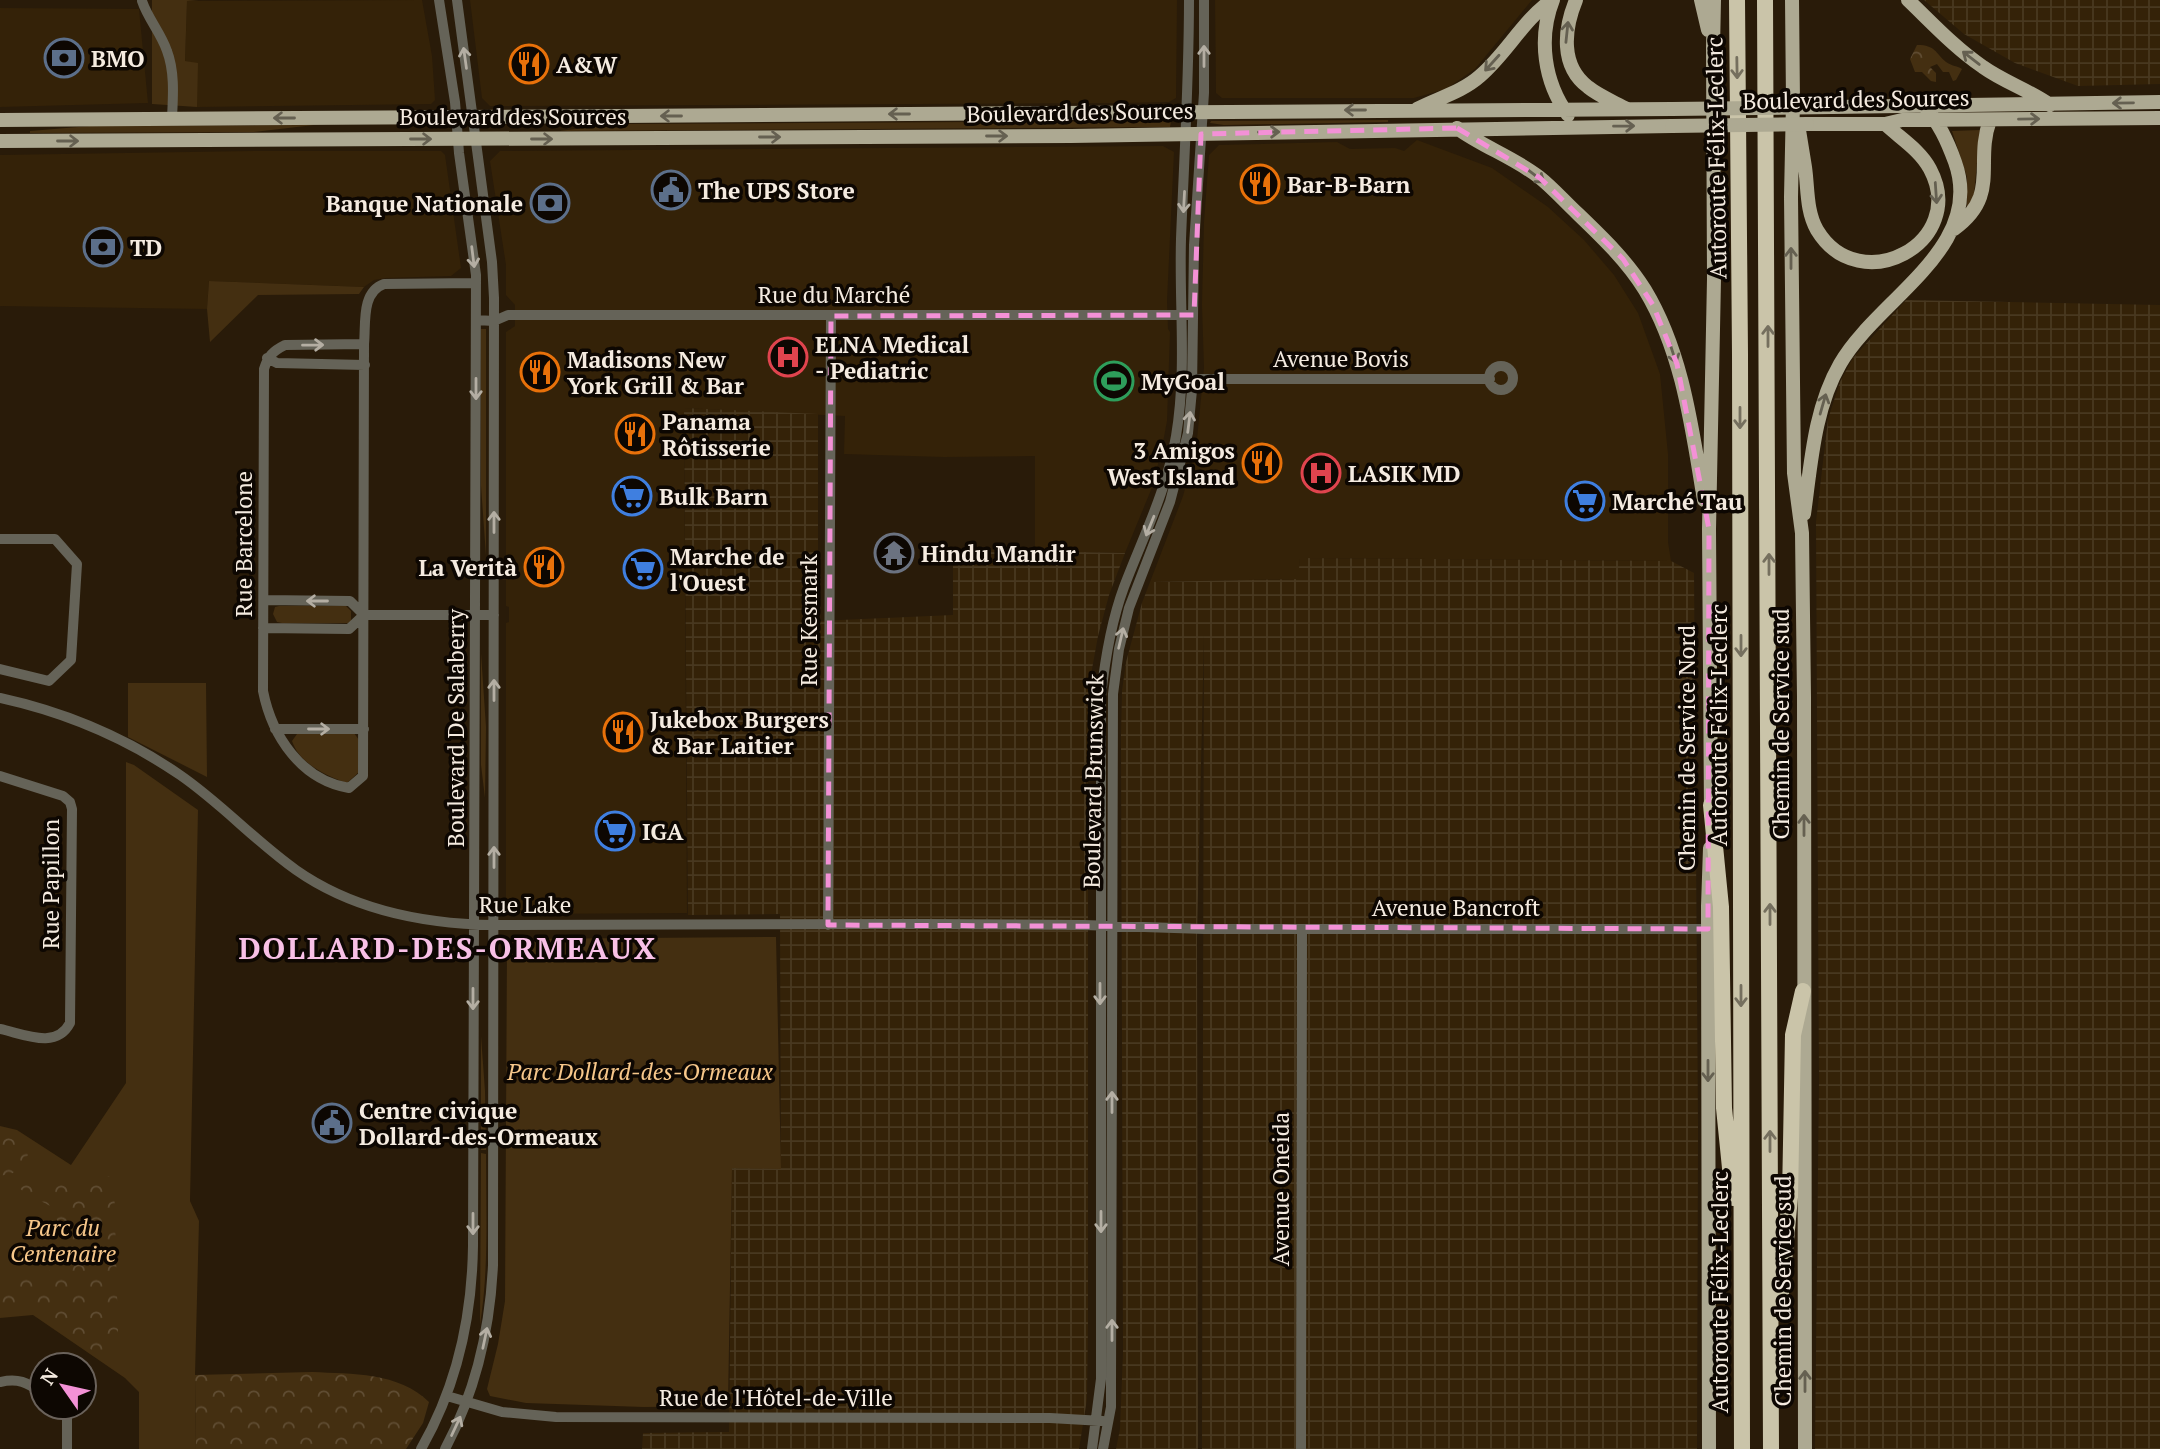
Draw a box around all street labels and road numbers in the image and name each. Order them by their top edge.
street label: Autoroute Félix-Leclerc [1698,36,1734,280]
street label: Boulevard des Sources [1742,82,1970,116]
street label: Boulevard des Sources [966,95,1194,129]
street label: Boulevard des Sources [399,101,627,132]
street label: Rue du Marché [758,279,910,310]
street label: Avenue Bovis [1273,343,1409,374]
street label: Rue Barcelone [228,471,259,617]
street label: Rue Kesmark [793,554,824,686]
street label: Autoroute Félix-Leclerc [1703,604,1734,846]
street label: Boulevard De Salaberry [440,608,471,847]
street label: Chemin de Service sud [1765,608,1796,839]
street label: Chemin de Service Nord [1671,625,1702,871]
street label: Boulevard Brunswick [1076,673,1110,889]
street label: Rue Papillon [35,818,66,949]
street label: Rue Lake [479,889,571,920]
street label: Avenue Bancroft [1372,892,1541,923]
street label: Avenue Oneida [1265,1111,1296,1266]
street label: Autoroute Félix-Leclerc [1704,1171,1735,1413]
street label: Chemin de Service sud [1767,1175,1798,1406]
street label: Rue de l'Hôtel-de-Ville [659,1382,893,1413]

